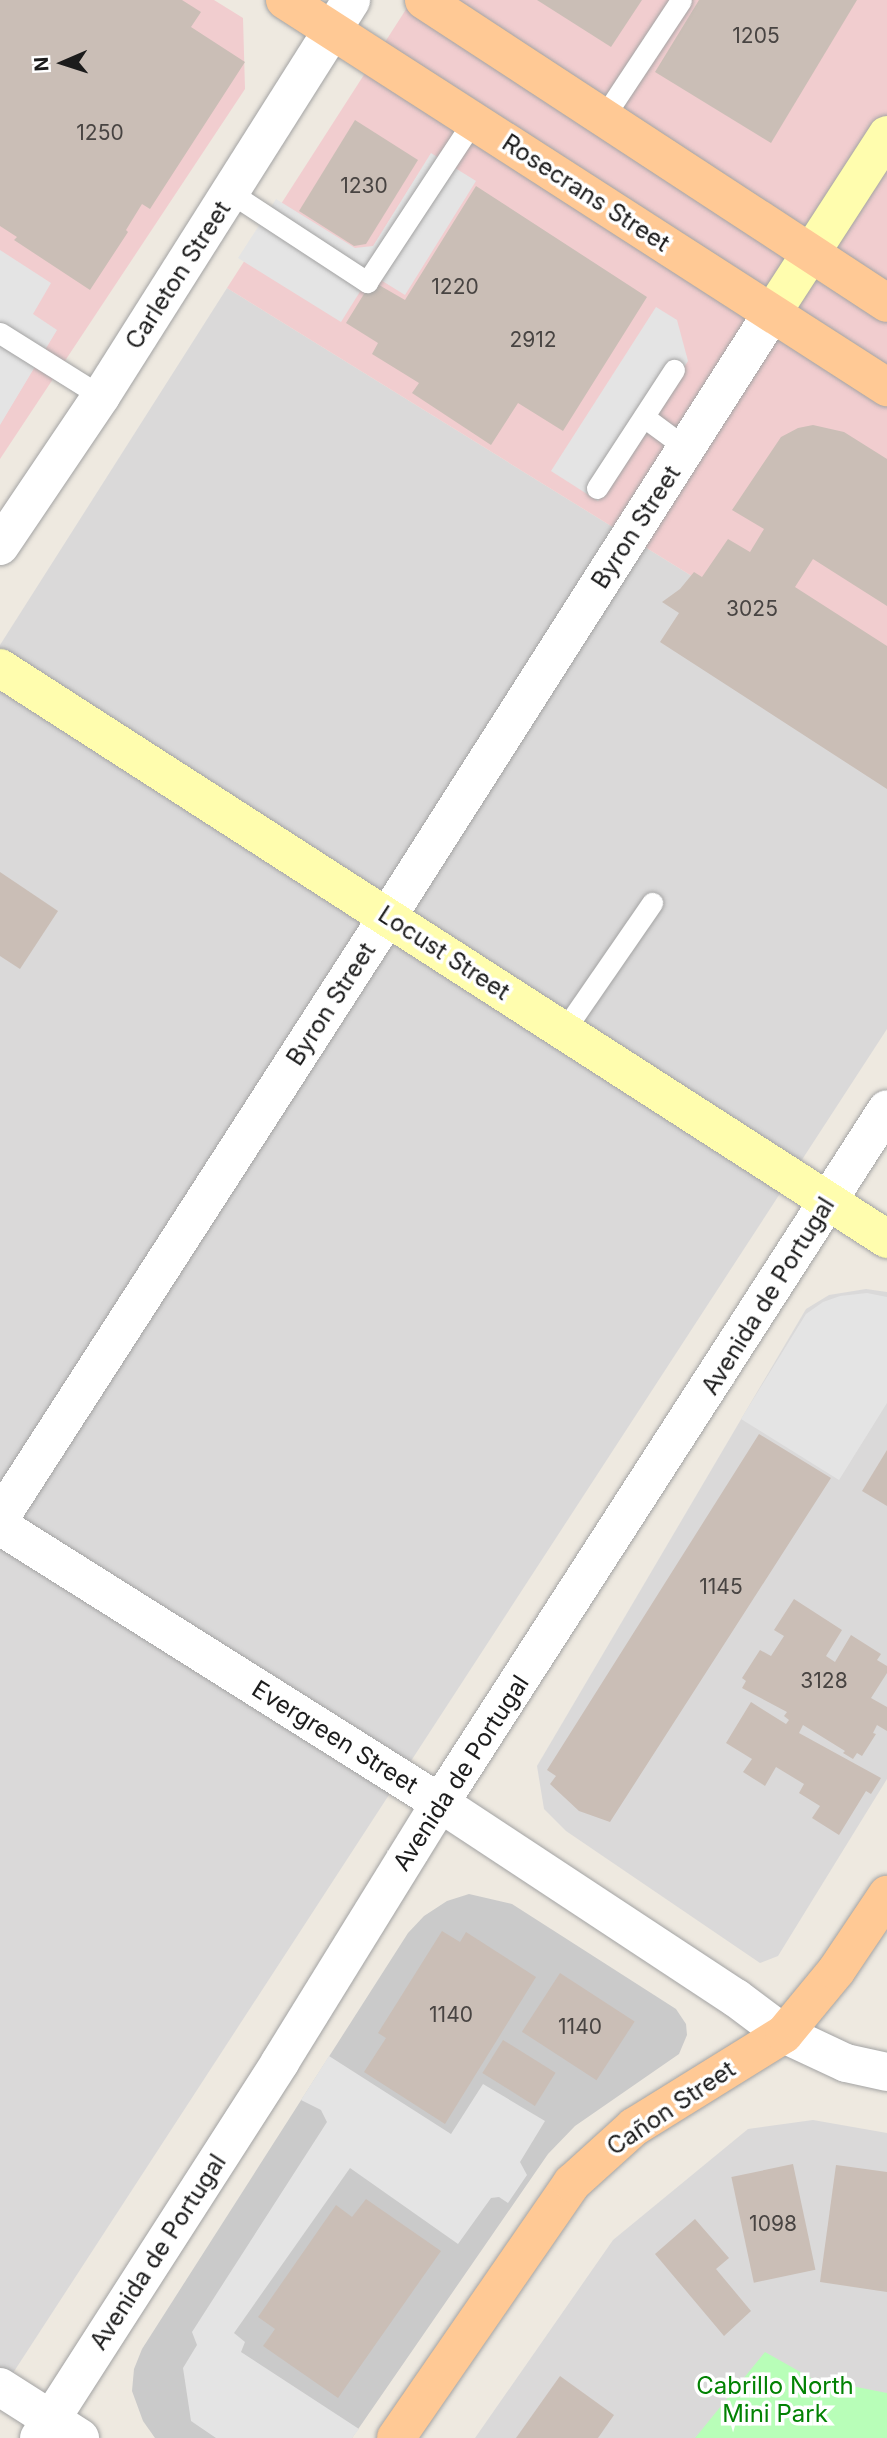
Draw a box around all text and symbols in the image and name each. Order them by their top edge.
house number: 1205 [732,23,780,49]
north arrow [28,28,98,98]
text: N [30,56,53,72]
house number: 1250 [76,120,124,146]
street label: Rosecrans Street [497,128,675,258]
house number: 1230 [340,173,388,199]
street label: Carleton Street [119,196,237,354]
house number: 1220 [431,274,479,300]
house number: 2912 [509,327,557,353]
street label: Byron Street [586,460,686,594]
house number: 3025 [726,596,778,622]
street label: Locust Street [373,900,515,1006]
street label: Byron Street [281,937,381,1071]
street label: Avenida de Portugal [696,1192,840,1400]
house number: 1145 [699,1574,743,1600]
house number: 3128 [800,1668,848,1694]
street label: Avenida de Portugal [387,1670,535,1876]
street label: Evergreen Street [247,1674,423,1800]
house number: 1140 [429,2002,473,2028]
house number: 1140 [558,2014,602,2040]
street label: Cañon Street [602,2055,740,2161]
street label: Avenida de Portugal [84,2149,232,2355]
house number: 1098 [749,2211,797,2237]
park label: Cabrillo North Mini Park [696,2372,854,2428]

